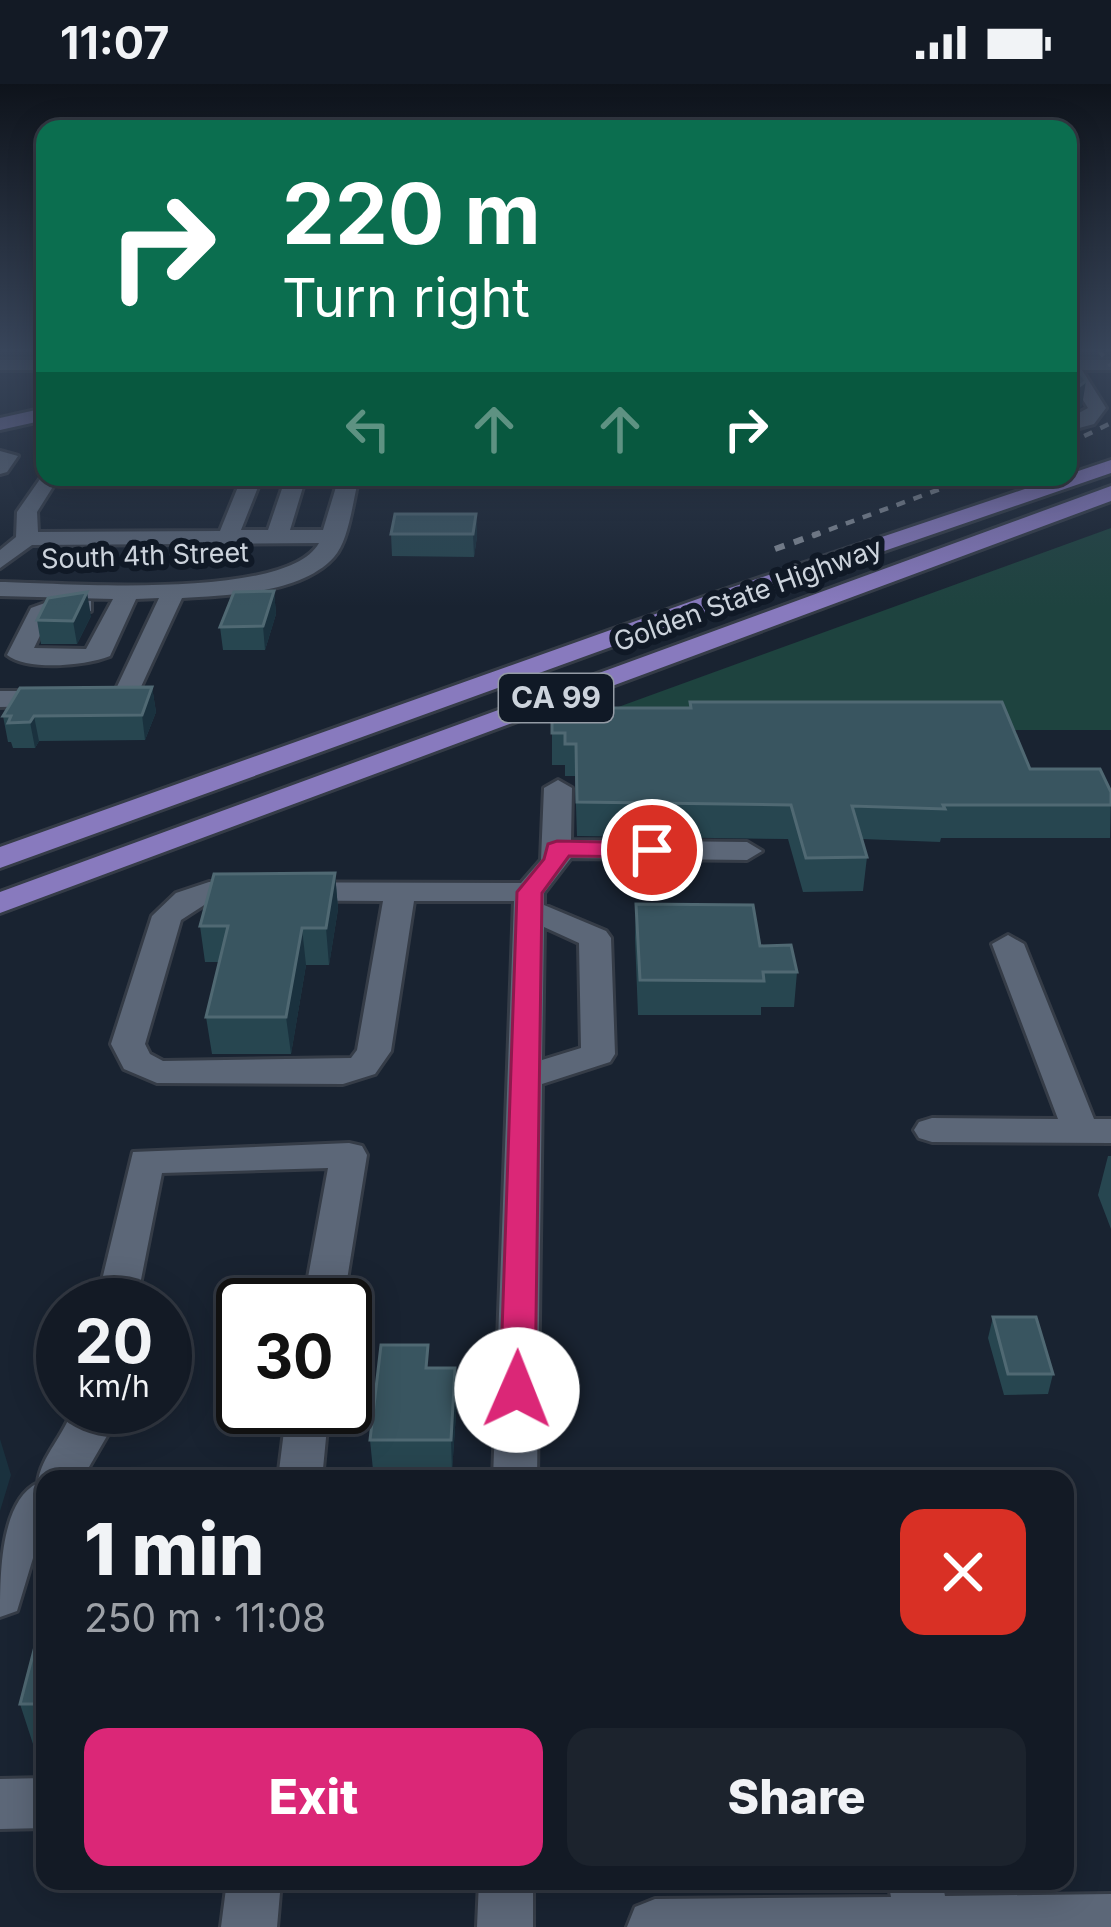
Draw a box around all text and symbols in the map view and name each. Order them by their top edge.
text: 11:07 [60,15,169,70]
text: 220 m [282,163,541,264]
icon: right [84,168,240,324]
text: Turn right [282,265,530,330]
icon: left [335,396,401,462]
icon: ahead [461,396,527,462]
icon: ahead [587,396,653,462]
icon: right [713,396,779,462]
street label: Golden State Highway [609,531,887,658]
street label: South 4th Street [41,535,250,576]
road number: CA 99 [499,674,613,722]
pin [601,799,703,901]
icon: arrive [619,817,685,883]
speed limit sign: 30 [216,1278,372,1434]
text: 20 [75,1305,153,1377]
position arrow [454,1327,580,1453]
text: km/h [78,1368,150,1404]
text: 1 min [84,1505,264,1592]
button: close [900,1509,1026,1635]
text: 250 m · 11:08 [84,1594,326,1641]
button: Exit [84,1728,543,1866]
button: Share [567,1728,1026,1866]

